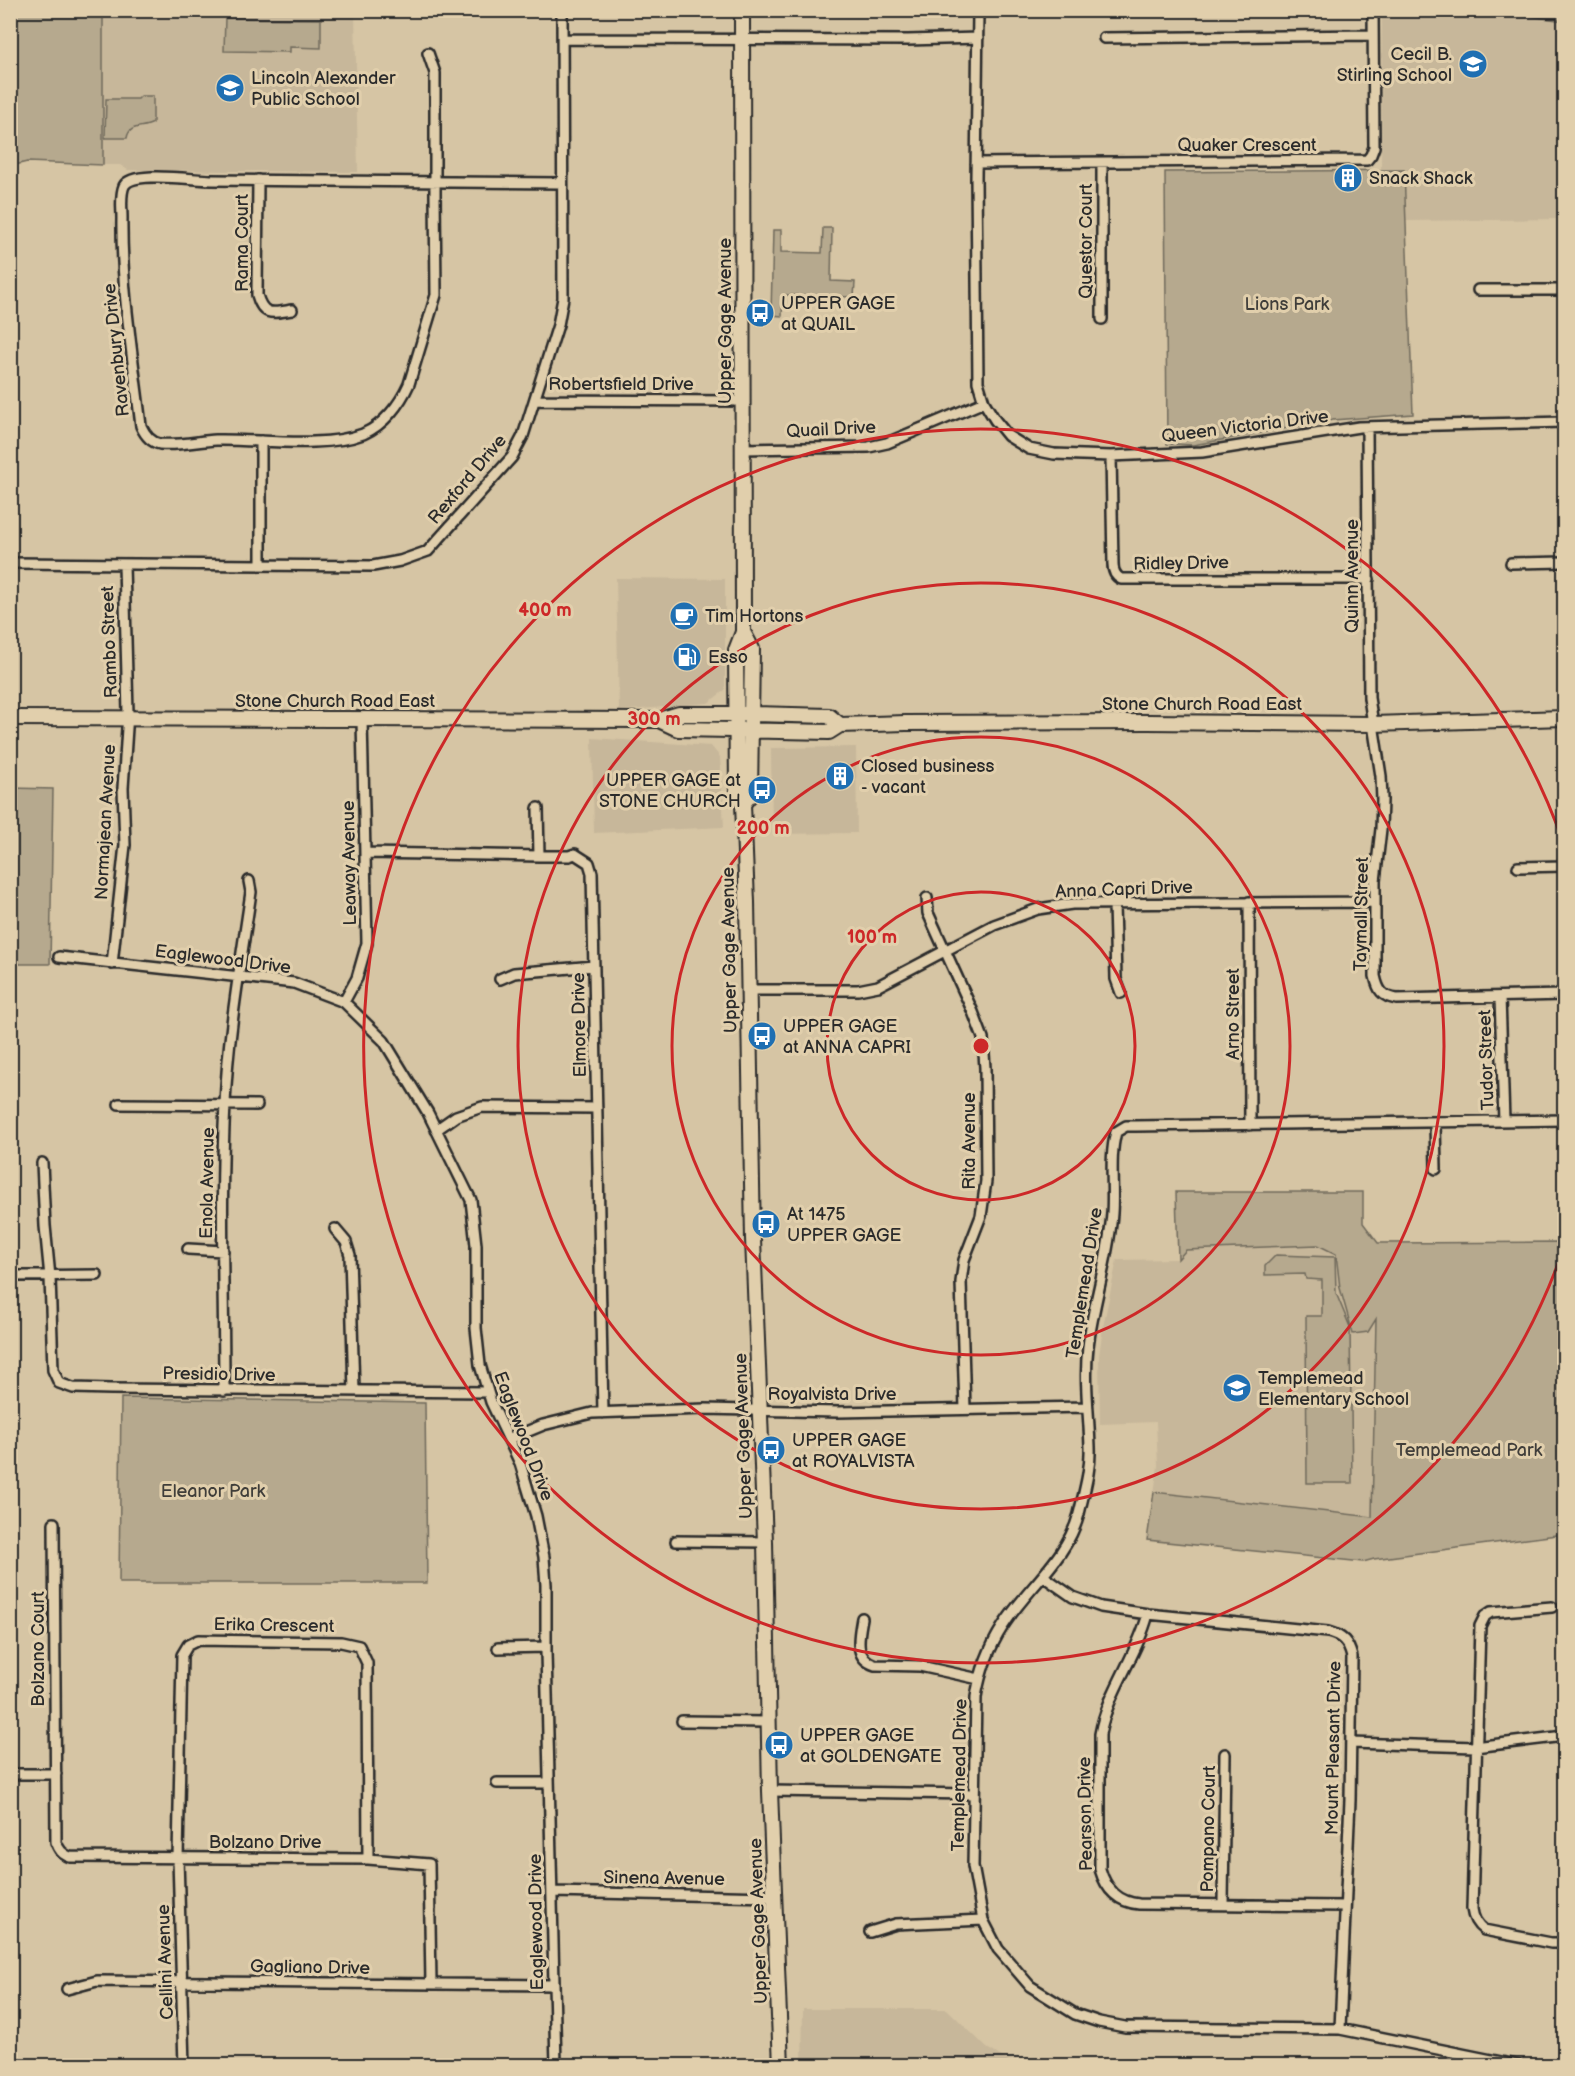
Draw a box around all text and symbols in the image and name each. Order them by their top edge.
place label: Cecil B. Stirling School [1337,44,1452,86]
school or university icon: Cecil B. Stirling School [1457,48,1489,80]
place label: Lincoln Alexander Public School [251,68,396,110]
school or university icon: Lincoln Alexander Public School [214,72,246,104]
street label: Quaker Crescent [1177,135,1317,156]
building icon: Snack Shack [1332,162,1364,194]
place label: Snack Shack [1369,168,1473,189]
street label: Questor Court [1076,183,1097,299]
street label: Rama Court [232,194,253,292]
street label: Upper Gage Avenue [715,238,736,404]
street label: Ravenbury Drive [99,282,134,418]
place label: UPPER GAGE at QUAIL [781,293,896,335]
park label: Lions Park [1245,294,1330,315]
bus stop icon: UPPER GAGE at QUAIL [744,297,776,329]
street label: Robertsfield Drive [548,374,694,395]
street label: Queen Victoria Drive [1160,406,1330,447]
street label: Quail Drive [786,417,877,442]
street label: Rexford Drive [424,430,511,528]
street label: Quinn Avenue [1342,519,1363,633]
street label: Ridley Drive [1133,552,1229,575]
street label: Rambo Street [97,585,122,698]
text: 400 m [518,600,572,621]
cafe icon: Tim Hortons [668,600,700,632]
place label: Tim Hortons [705,606,804,627]
fuel station icon: Esso [671,641,703,673]
place label: Esso [708,647,748,668]
street label: Stone Church Road East [235,691,435,712]
street label: Stone Church Road East [1102,694,1302,715]
text: 300 m [627,709,681,730]
street label: Normajean Avenue [91,743,120,900]
place label: Closed business - vacant [861,756,995,798]
building icon: Closed business - vacant [824,760,856,792]
place label: UPPER GAGE at STONE CHURCH [599,770,741,812]
bus stop icon: UPPER GAGE at STONE CHURCH [746,774,778,806]
street label: Leaway Avenue [338,800,361,926]
text: 200 m [736,818,790,839]
street label: Taymall Street [1350,856,1373,971]
street label: Upper Gage Avenue [718,866,741,1033]
street label: Anna Capri Drive [1055,877,1193,902]
text: 100 m [847,927,897,948]
street label: Eaglewood Drive [154,941,292,978]
street label: Arno Street [1223,968,1244,1060]
street label: Elmore Drive [568,972,591,1078]
street label: Tudor Street [1474,1009,1499,1111]
place label: UPPER GAGE at ANNA CAPRI [783,1016,911,1058]
bus stop icon: UPPER GAGE at ANNA CAPRI [746,1020,778,1052]
centre of rings [971,1036,991,1056]
street label: Rita Avenue [959,1092,980,1190]
street label: Enola Avenue [196,1127,219,1239]
place label: At 1475 UPPER GAGE [787,1204,902,1246]
street label: Templemead Drive [1062,1206,1107,1360]
bus stop icon: At 1475 UPPER GAGE [750,1208,782,1240]
street label: Upper Gage Avenue [730,1352,757,1519]
street label: Presidio Drive [162,1363,276,1386]
place label: Templemead Elementary School [1258,1368,1409,1410]
street label: Eaglewood Drive [489,1369,558,1504]
school or university icon: Templemead Elementary School [1221,1372,1253,1404]
street label: Royalvista Drive [768,1384,897,1405]
place label: UPPER GAGE at ROYALVISTA [792,1430,914,1472]
bus stop icon: UPPER GAGE at ROYALVISTA [755,1434,787,1466]
park label: Templemead Park [1396,1440,1542,1461]
park label: Eleanor Park [161,1481,265,1502]
street label: Bolzano Court [28,1591,49,1707]
street label: Erika Crescent [214,1614,335,1637]
street label: Mount Pleasant Drive [1321,1660,1346,1835]
street label: Templemead Drive [948,1698,971,1852]
place label: UPPER GAGE at GOLDENGATE [800,1725,942,1767]
bus stop icon: UPPER GAGE at GOLDENGATE [763,1729,795,1761]
street label: Pearson Drive [1074,1756,1097,1871]
street label: Pompano Court [1197,1765,1220,1893]
street label: Bolzano Drive [209,1832,322,1853]
street label: Upper Gage Avenue [745,1837,772,2004]
street label: Eaglewood Drive [525,1853,548,1991]
street label: Sinena Avenue [603,1867,725,1890]
street label: Cellini Avenue [153,1904,178,2020]
street label: Gagliano Drive [250,1956,371,1979]

